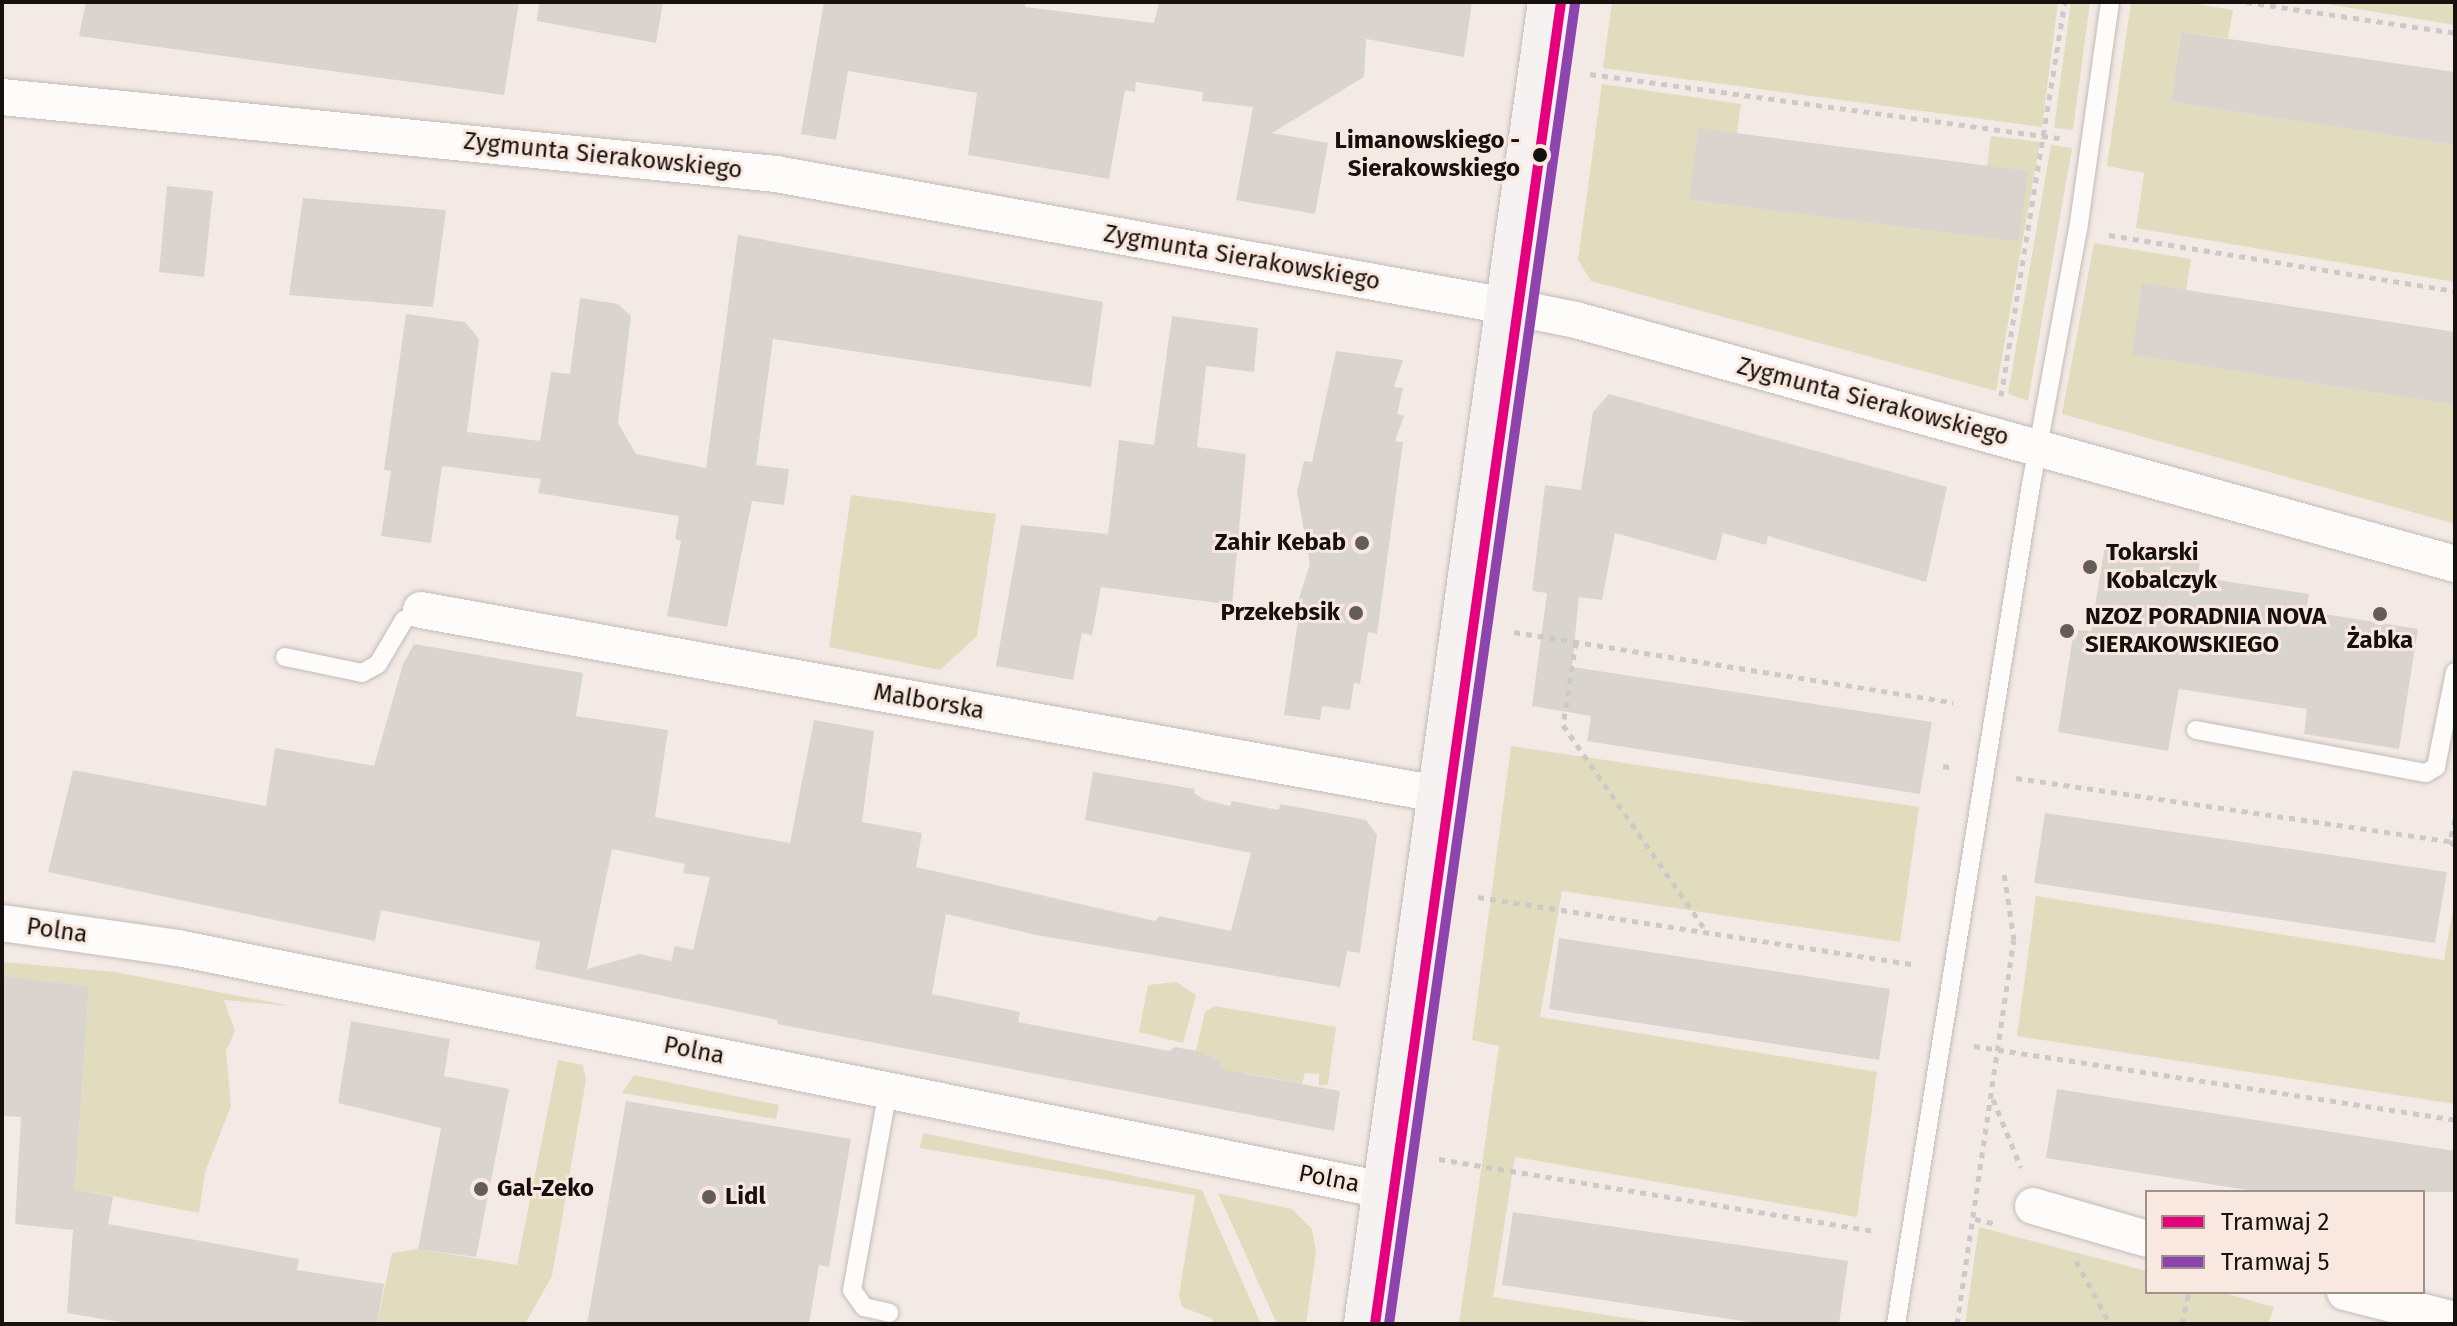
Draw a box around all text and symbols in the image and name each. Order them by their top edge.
street label: Zygmunta Sierakowskiego [462,127,744,185]
place label: Limanowskiego - Sierakowskiego [1335,127,1520,183]
marker: Limanowskiego - Sierakowskiego [1527,142,1553,168]
street label: Zygmunta Sierakowskiego [1102,220,1382,296]
street label: Zygmunta Sierakowskiego [1734,352,2012,452]
place label: Zahir Kebab [1215,529,1346,557]
marker: Zahir Kebab [1353,534,1371,552]
place label: Tokarski Kobalczyk [2106,539,2217,595]
marker: Tokarski Kobalczyk [2081,558,2099,576]
place label: Przekebsik [1221,599,1340,627]
place label: NZOZ PORADNIA NOVA SIERAKOWSKIEGO [2085,603,2326,659]
marker: Przekebsik [1347,604,1365,622]
marker: Żabka [2371,605,2389,623]
marker: NZOZ PORADNIA NOVA SIERAKOWSKIEGO [2056,620,2078,642]
place label: Żabka [2347,627,2413,655]
street label: Malborska [871,678,987,726]
street label: Polna [25,912,89,950]
street label: Polna [661,1031,727,1071]
street label: Polna [1296,1159,1362,1199]
place label: Gal-Zeko [497,1175,594,1203]
marker: Gal-Zeko [472,1180,490,1198]
place label: Lidl [725,1183,766,1211]
marker: Lidl [700,1188,718,1206]
legend [2145,1190,2425,1294]
text: Tramwaj 2 [2221,1208,2329,1236]
text: Tramwaj 5 [2221,1248,2330,1276]

